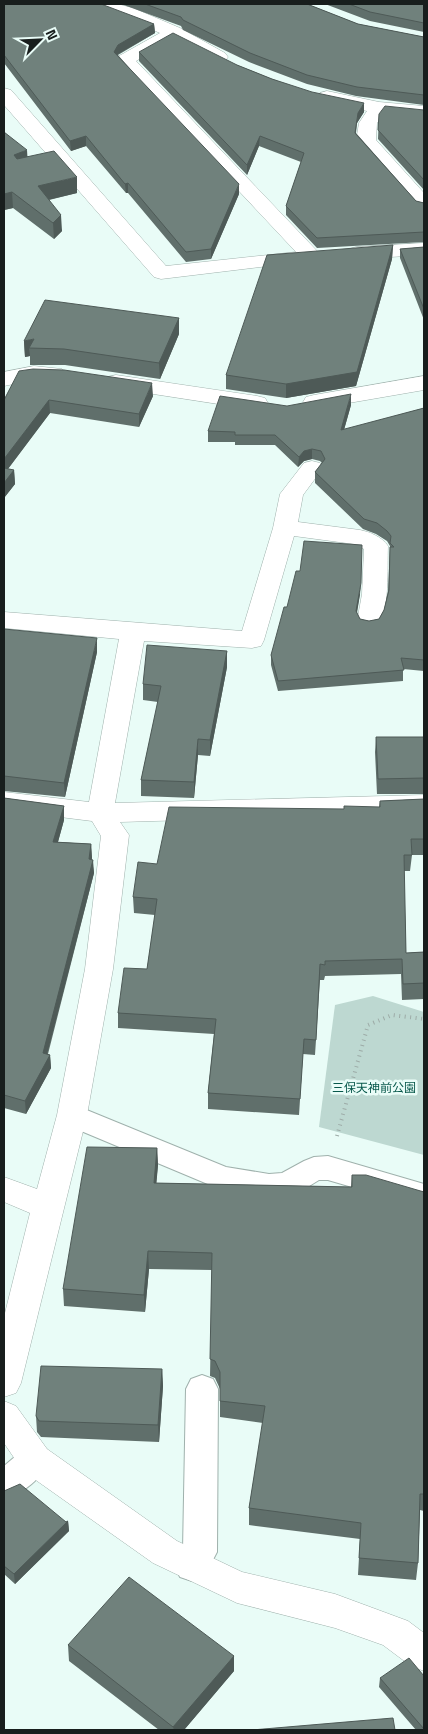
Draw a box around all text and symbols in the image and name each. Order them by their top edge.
north arrow [15,15,65,65]
text: N [41,26,64,43]
park label: 三保天神前公園 [332,1078,416,1097]

